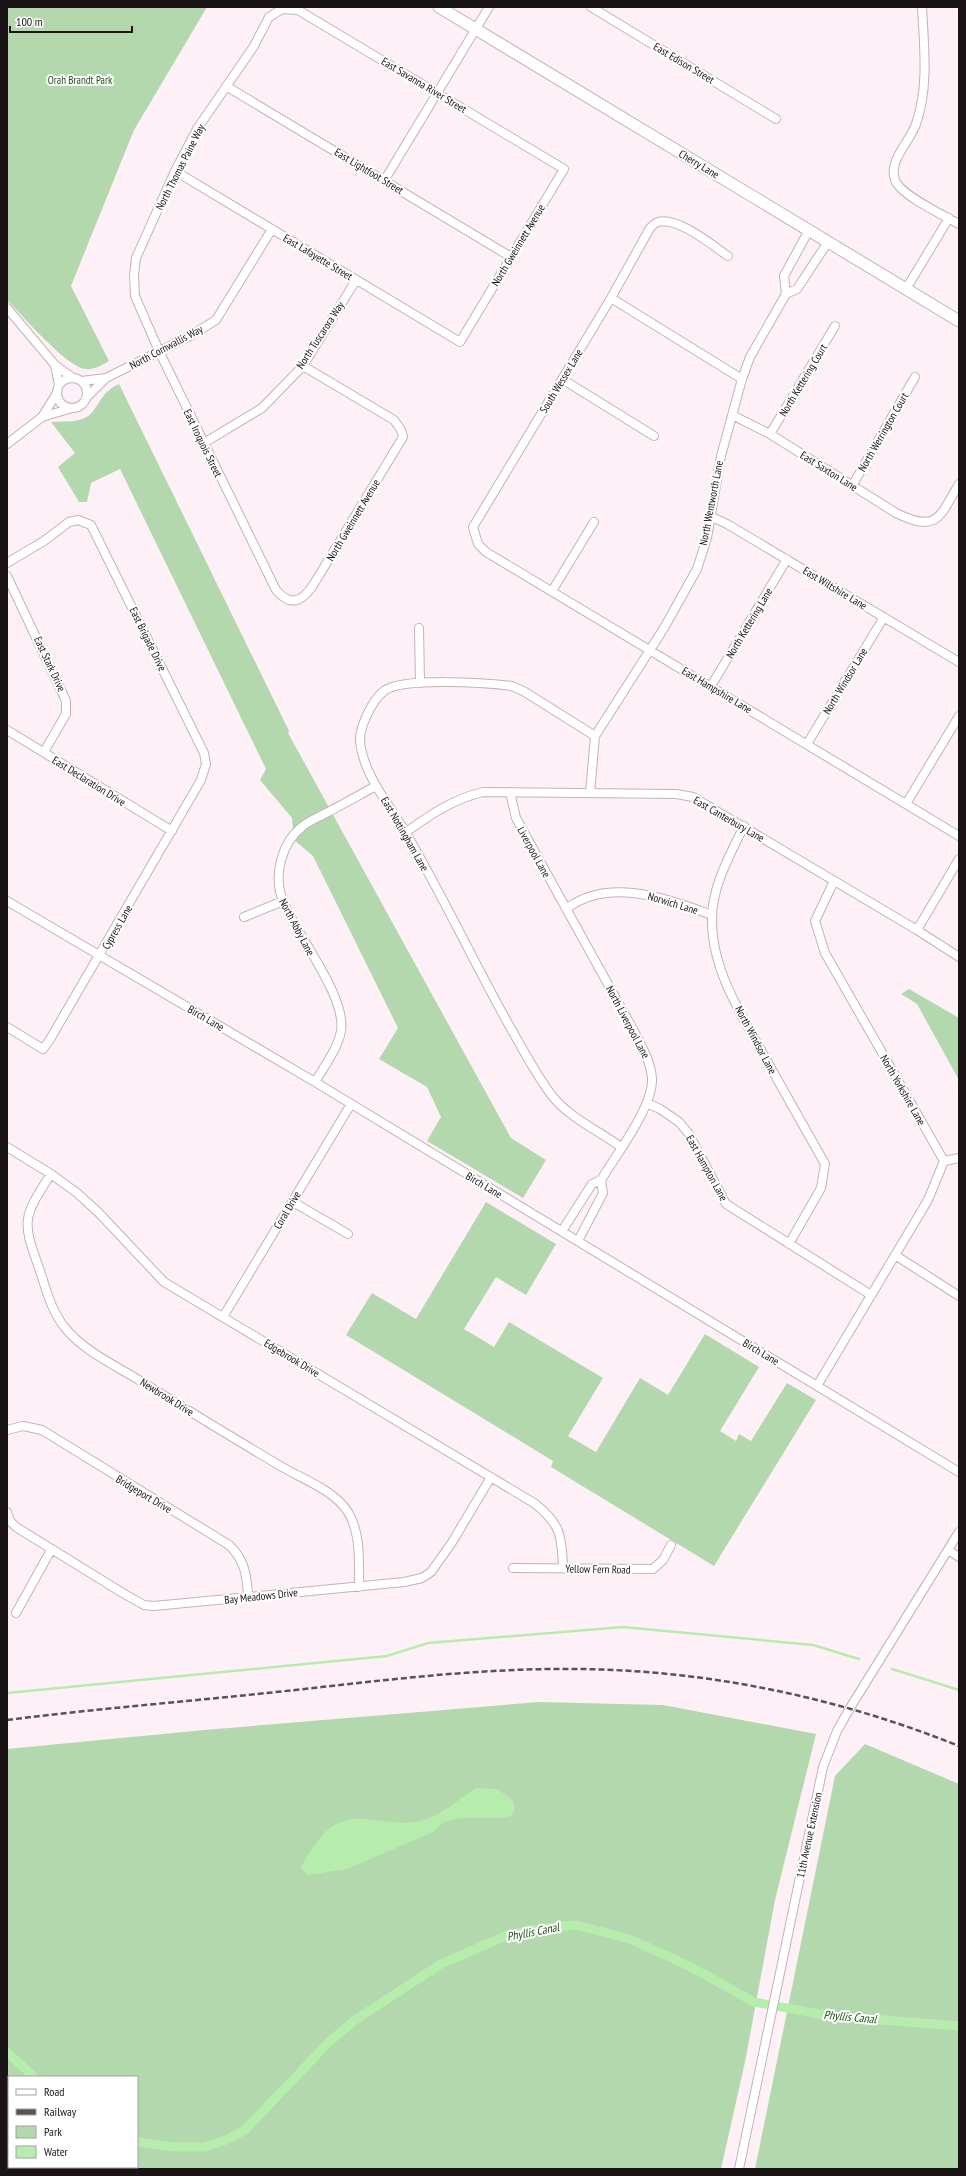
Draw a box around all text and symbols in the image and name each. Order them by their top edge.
scale bar [10,8,132,34]
text: 100 m [16,14,43,29]
street label: East Edison Street [651,39,717,87]
street label: East Savanna River Street [379,54,469,116]
park label: Orah Brandt Park [48,73,113,87]
street label: North Thomas Paine Way [152,121,208,212]
street label: East Lightfoot Street [332,145,406,197]
street label: Cherry Lane [676,146,722,182]
street label: North Gweinnett Avenue [488,201,548,288]
street label: East Lafayette Street [281,231,355,283]
street label: North Tuscarora Way [293,298,347,371]
street label: North Cornwallis Way [127,321,206,372]
street label: North Kettering Court [776,341,830,419]
street label: South Wessex Lane [536,346,586,416]
street label: North Werrington Court [855,390,911,474]
street label: East Iroquois Street [180,407,226,479]
street label: East Saxton Lane [798,448,861,494]
street label: North Wentworth Lane [696,459,726,547]
street label: North Gweinnett Avenue [323,476,383,563]
street label: East Wiltshire Lane [800,563,870,613]
street label: North Kettering Lane [722,585,776,661]
street label: East Brigade Drive [126,605,170,674]
street label: East Stark Drive [31,634,69,694]
street label: North Windsor Lane [820,645,871,717]
street label: East Hampshire Lane [679,664,755,717]
street label: East Declaration Drive [50,753,129,809]
street label: East Canterbury Lane [691,793,767,845]
street label: East Nottingham Lane [378,794,432,874]
street label: Liverpool Lane [514,824,554,880]
street label: Norwich Lane [646,889,700,917]
street label: North Abby Lane [276,896,318,958]
street label: Cypress Lane [99,902,136,952]
street label: North Liverpool Lane [603,983,653,1061]
street label: Birch Lane [185,1002,227,1034]
street label: North Windsor Lane [732,1003,780,1077]
street label: North Yorkshire Lane [877,1052,929,1128]
street label: East Hampton Lane [683,1132,731,1204]
street label: Birch Lane [463,1169,505,1201]
street label: Coral Drive [270,1188,304,1232]
street label: Edgebrook Drive [262,1336,323,1380]
street label: Birch Lane [740,1336,782,1368]
street label: Newbrook Drive [138,1375,197,1419]
street label: Bridgeport Drive [113,1472,175,1516]
street label: Yellow Fern Road [565,1561,631,1577]
street label: Bay Meadows Drive [224,1585,299,1607]
street label: 11th Avenue Extension [793,1791,825,1879]
water label: Phyllis Canal [505,1919,562,1944]
water label: Phyllis Canal [823,2007,878,2026]
legend [8,2076,138,2168]
text: Road [44,2084,64,2099]
text: Railway [44,2104,77,2119]
text: Park [44,2124,62,2139]
text: Water [44,2144,69,2159]

